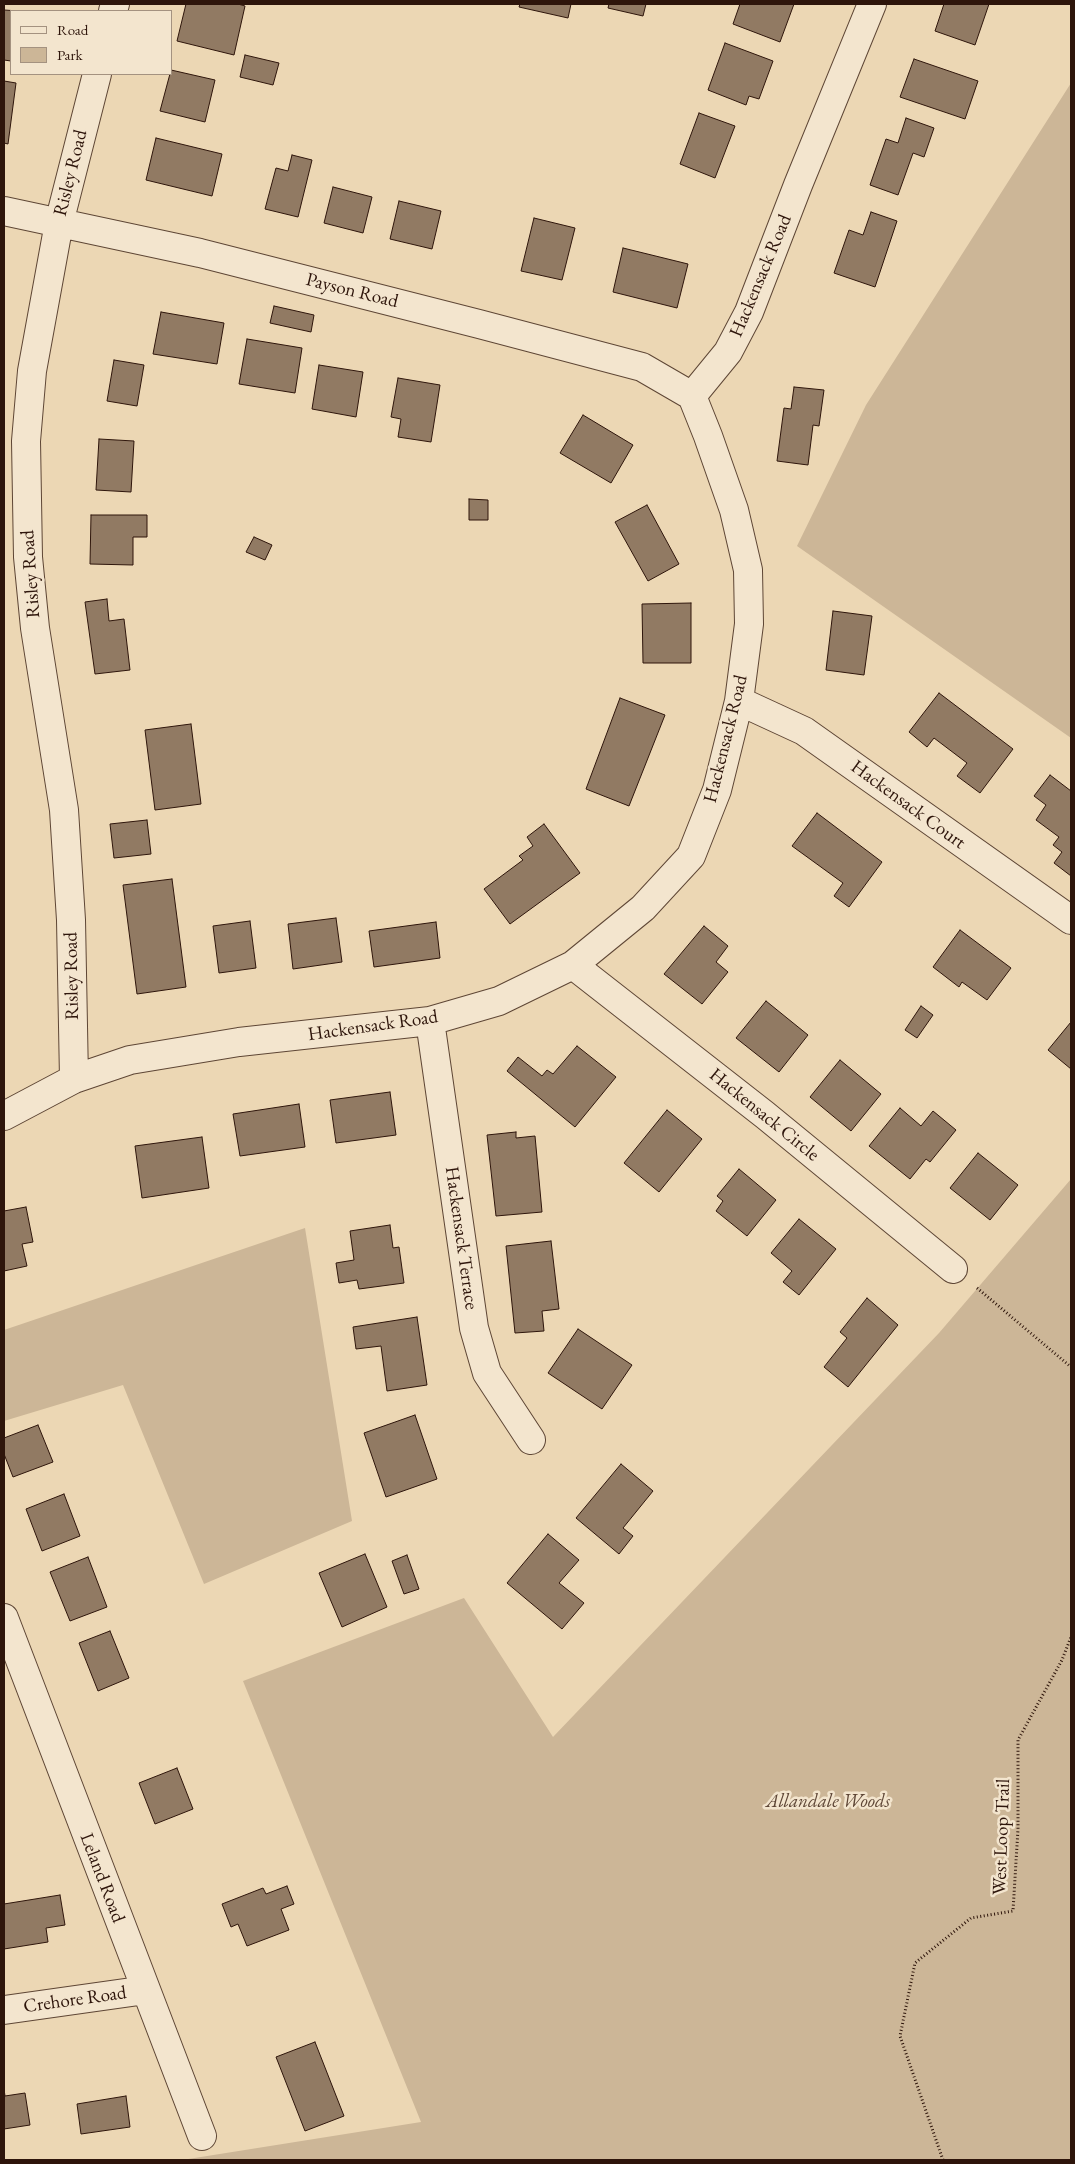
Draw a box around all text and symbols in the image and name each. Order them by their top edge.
legend [10,10,172,75]
text: Road [57,20,88,39]
text: Park [57,45,83,64]
street label: Risley Road [49,127,93,219]
street label: Hackensack Road [725,211,797,341]
street label: Payson Road [303,269,401,313]
street label: Risley Road [17,529,45,619]
street label: Hackensack Road [699,673,753,805]
street label: Hackensack Court [846,756,970,854]
street label: Risley Road [60,932,84,1020]
street label: Hackensack Road [307,1006,439,1046]
street label: Hackensack Circle [704,1064,824,1166]
street label: Hackensack Terrace [440,1165,482,1311]
street label: West Loop Trail [989,1778,1015,1896]
park label: Allandale Woods [766,1791,890,1813]
street label: Leland Road [75,1830,129,1926]
street label: Crehore Road [22,1981,128,2019]

